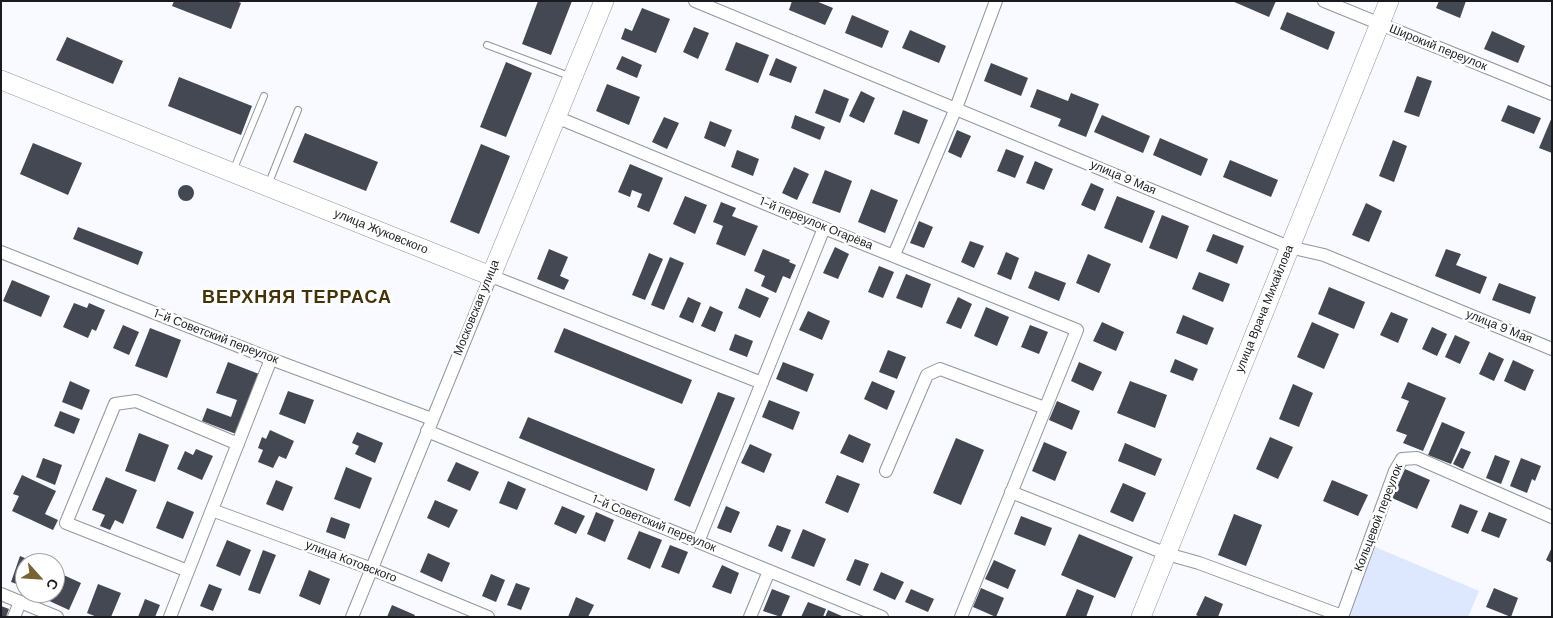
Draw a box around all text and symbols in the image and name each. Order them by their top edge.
street label: Широкий переулок [1387,22,1489,74]
street label: улица 9 Мая [1088,158,1158,198]
street label: 1-й переулок Огарёва [757,195,875,253]
street label: улица Жуковского [332,207,430,257]
street label: улица Врача Михайлова [1233,243,1297,375]
street label: Московская улица [451,258,503,358]
district label: ВЕРХНЯЯ ТЕРРАСА [200,287,394,309]
street label: 1-й Советский переулок [152,307,280,367]
street label: улица 9 Мая [1464,307,1534,347]
street label: Кольцевой переулок [1352,462,1406,574]
street label: 1-й Советский переулок [590,493,718,555]
street label: улица Котовского [303,538,399,586]
north arrow [15,553,65,603]
text: С [42,576,63,593]

